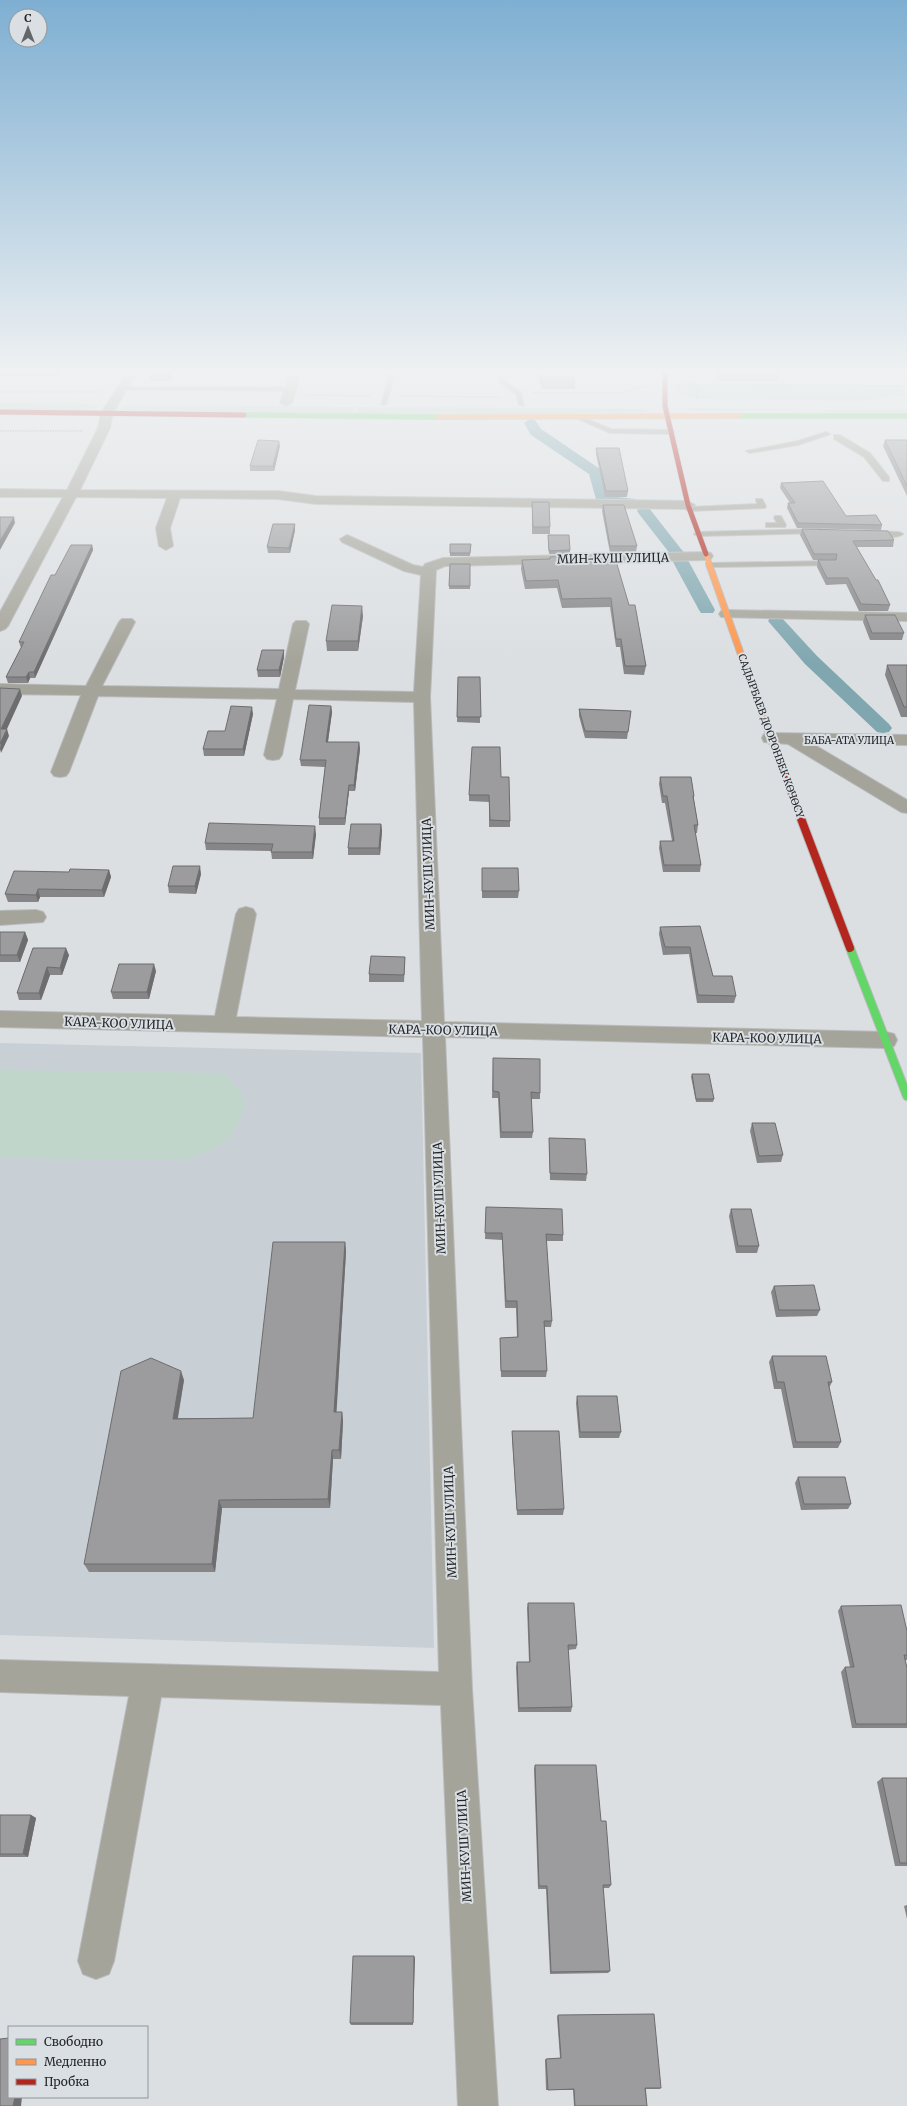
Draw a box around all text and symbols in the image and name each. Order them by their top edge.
north arrow [8,8,48,48]
text: С [24,11,32,25]
street label: МИН-КУШ УЛИЦА [557,550,670,566]
street label: САДЫРБАЕВ ДООРОНБЕК КӨЧӨСҮ [735,652,807,820]
street label: БАБА-АТА УЛИЦА [804,734,895,747]
street label: МИН-КУШ УЛИЦА [419,817,437,930]
street label: КАРА-КОО УЛИЦА [64,1014,175,1032]
street label: КАРА-КОО УЛИЦА [388,1022,498,1038]
street label: КАРА-КОО УЛИЦА [712,1030,822,1046]
street label: МИН-КУШ УЛИЦА [430,1141,448,1254]
street label: МИН-КУШ УЛИЦА [441,1465,459,1578]
street label: МИН-КУШ УЛИЦА [454,1789,474,1903]
legend [8,2026,148,2098]
text: Свободно [44,2034,103,2049]
text: Медленно [44,2054,106,2069]
text: Пробка [44,2074,90,2089]

